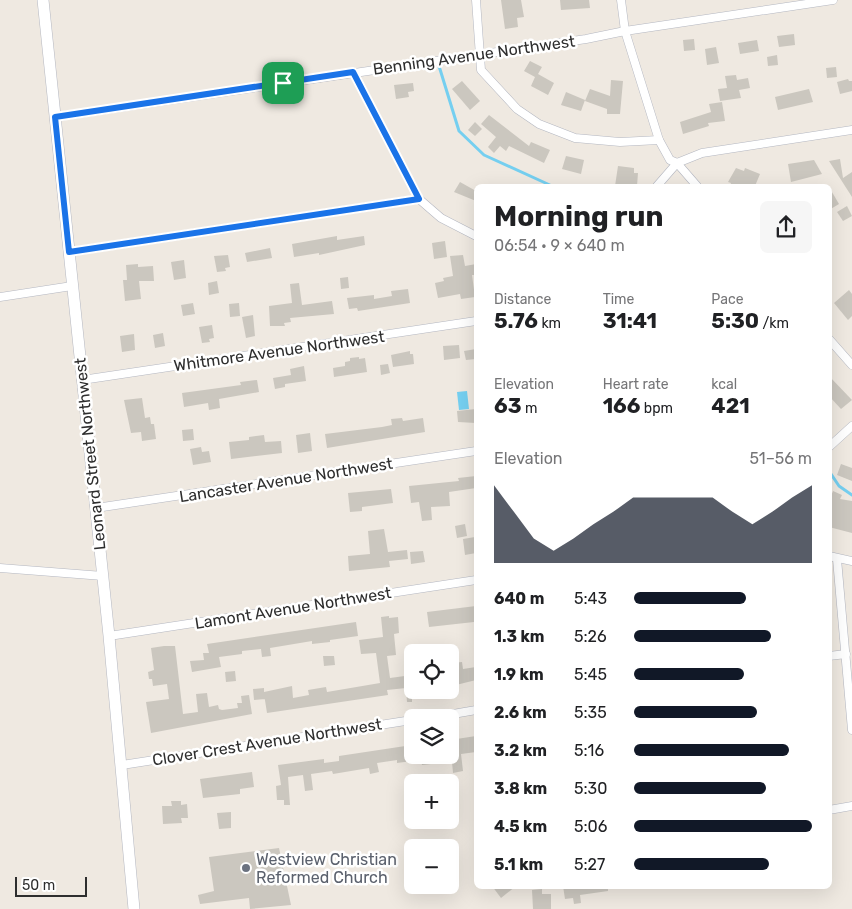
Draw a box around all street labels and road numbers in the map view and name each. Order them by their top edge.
street label: Benning Avenue Northwest [372,31,576,79]
street label: Whitmore Avenue Northwest [172,327,386,375]
street label: Leonard Street Northwest [70,357,110,551]
street label: Lancaster Avenue Northwest [178,454,394,506]
street label: Lamont Avenue Northwest [193,583,393,633]
street label: Clover Crest Avenue Northwest [151,714,383,770]

